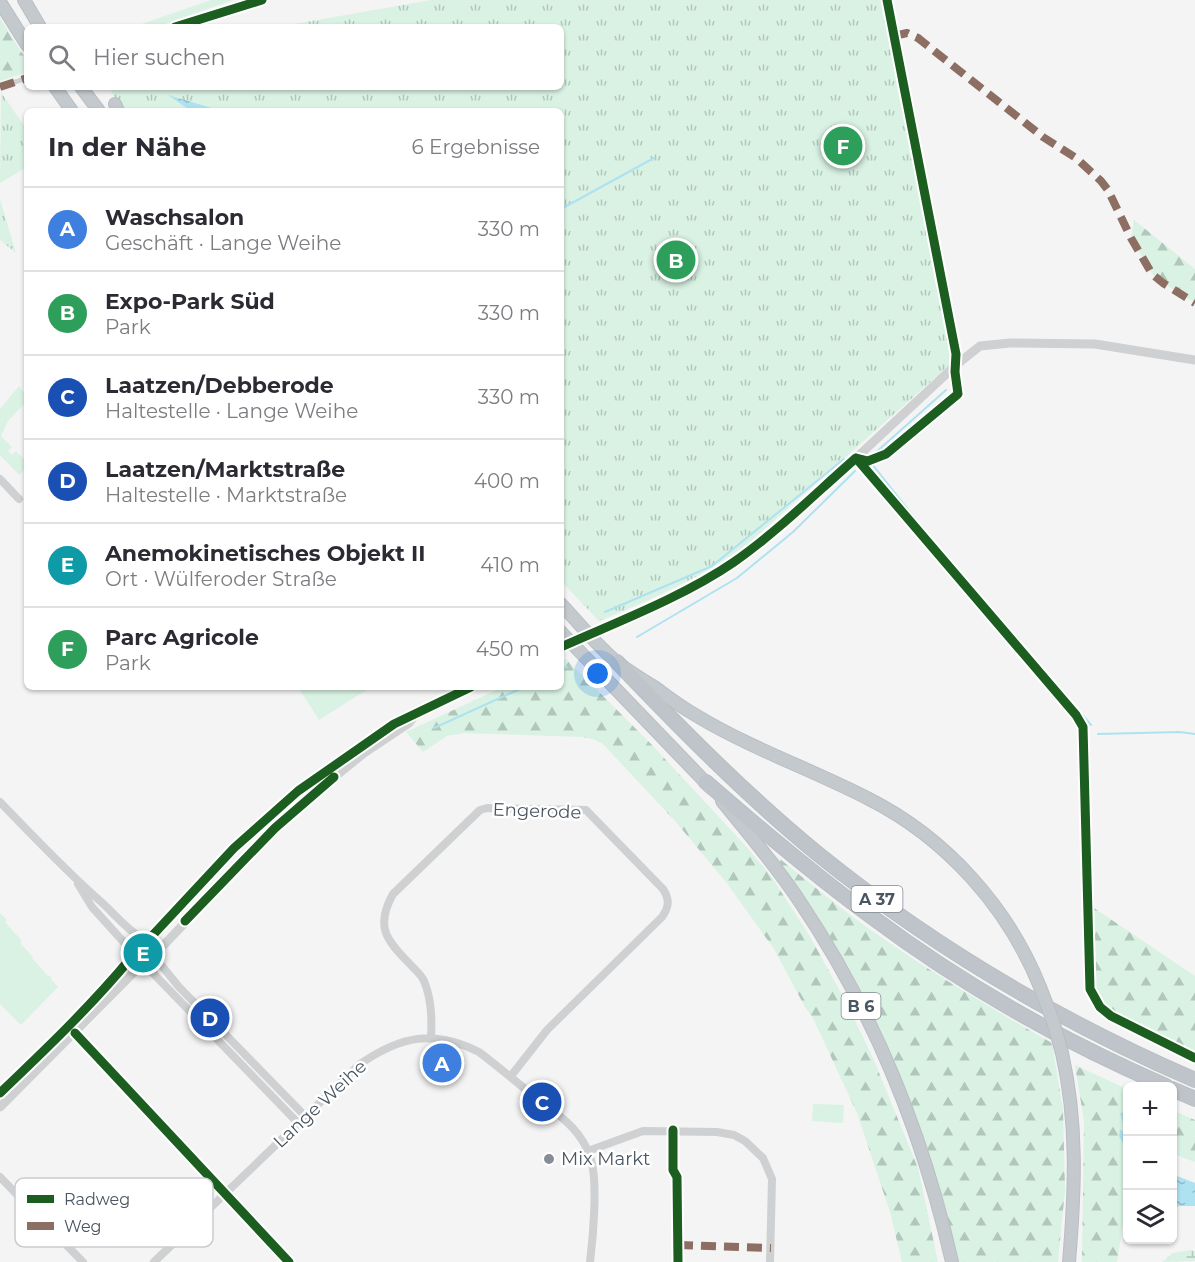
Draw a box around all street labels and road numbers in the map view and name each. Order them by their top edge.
street label: Engerode [492,798,582,824]
road number: A 37 [852,886,902,912]
road number: B 6 [842,993,880,1019]
street label: Lange Weihe [269,1055,371,1153]

